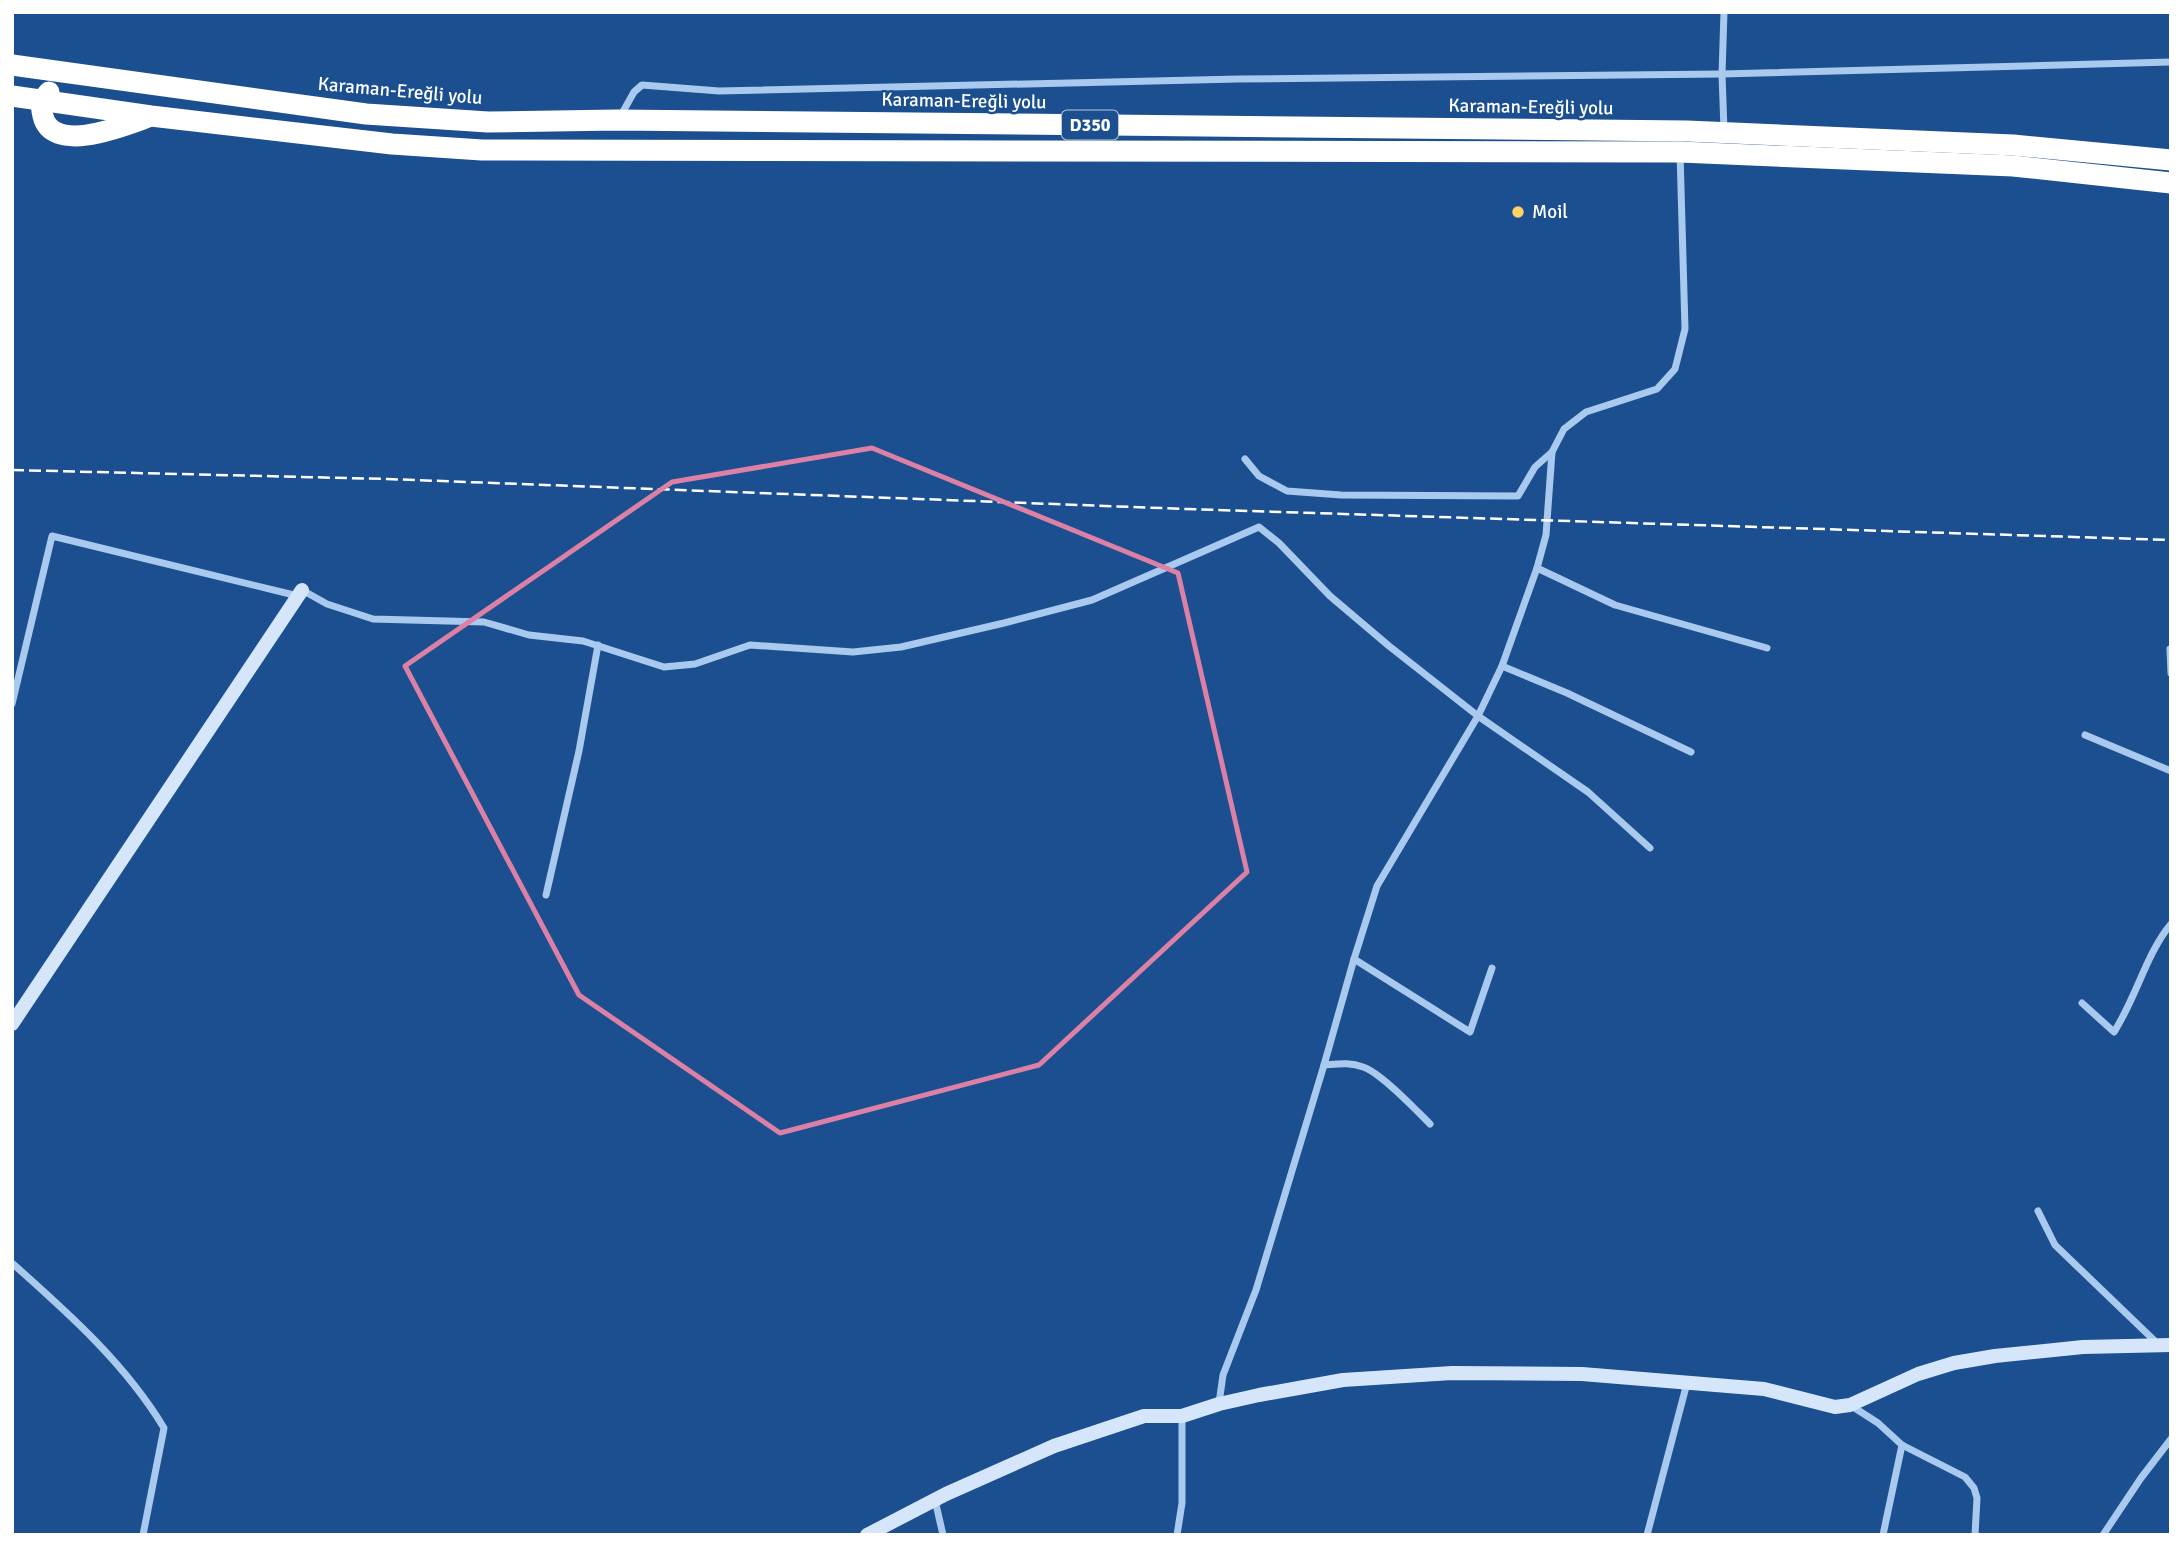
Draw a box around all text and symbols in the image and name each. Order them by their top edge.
street label: Karaman-Ereğli yolu [317,72,483,110]
street label: Karaman-Ereğli yolu [881,88,1047,114]
street label: Karaman-Ereğli yolu [1448,94,1614,120]
road number: D350 [1062,110,1118,140]
place label: Moil [1532,200,1568,224]
marker: Moil [1510,204,1526,220]

